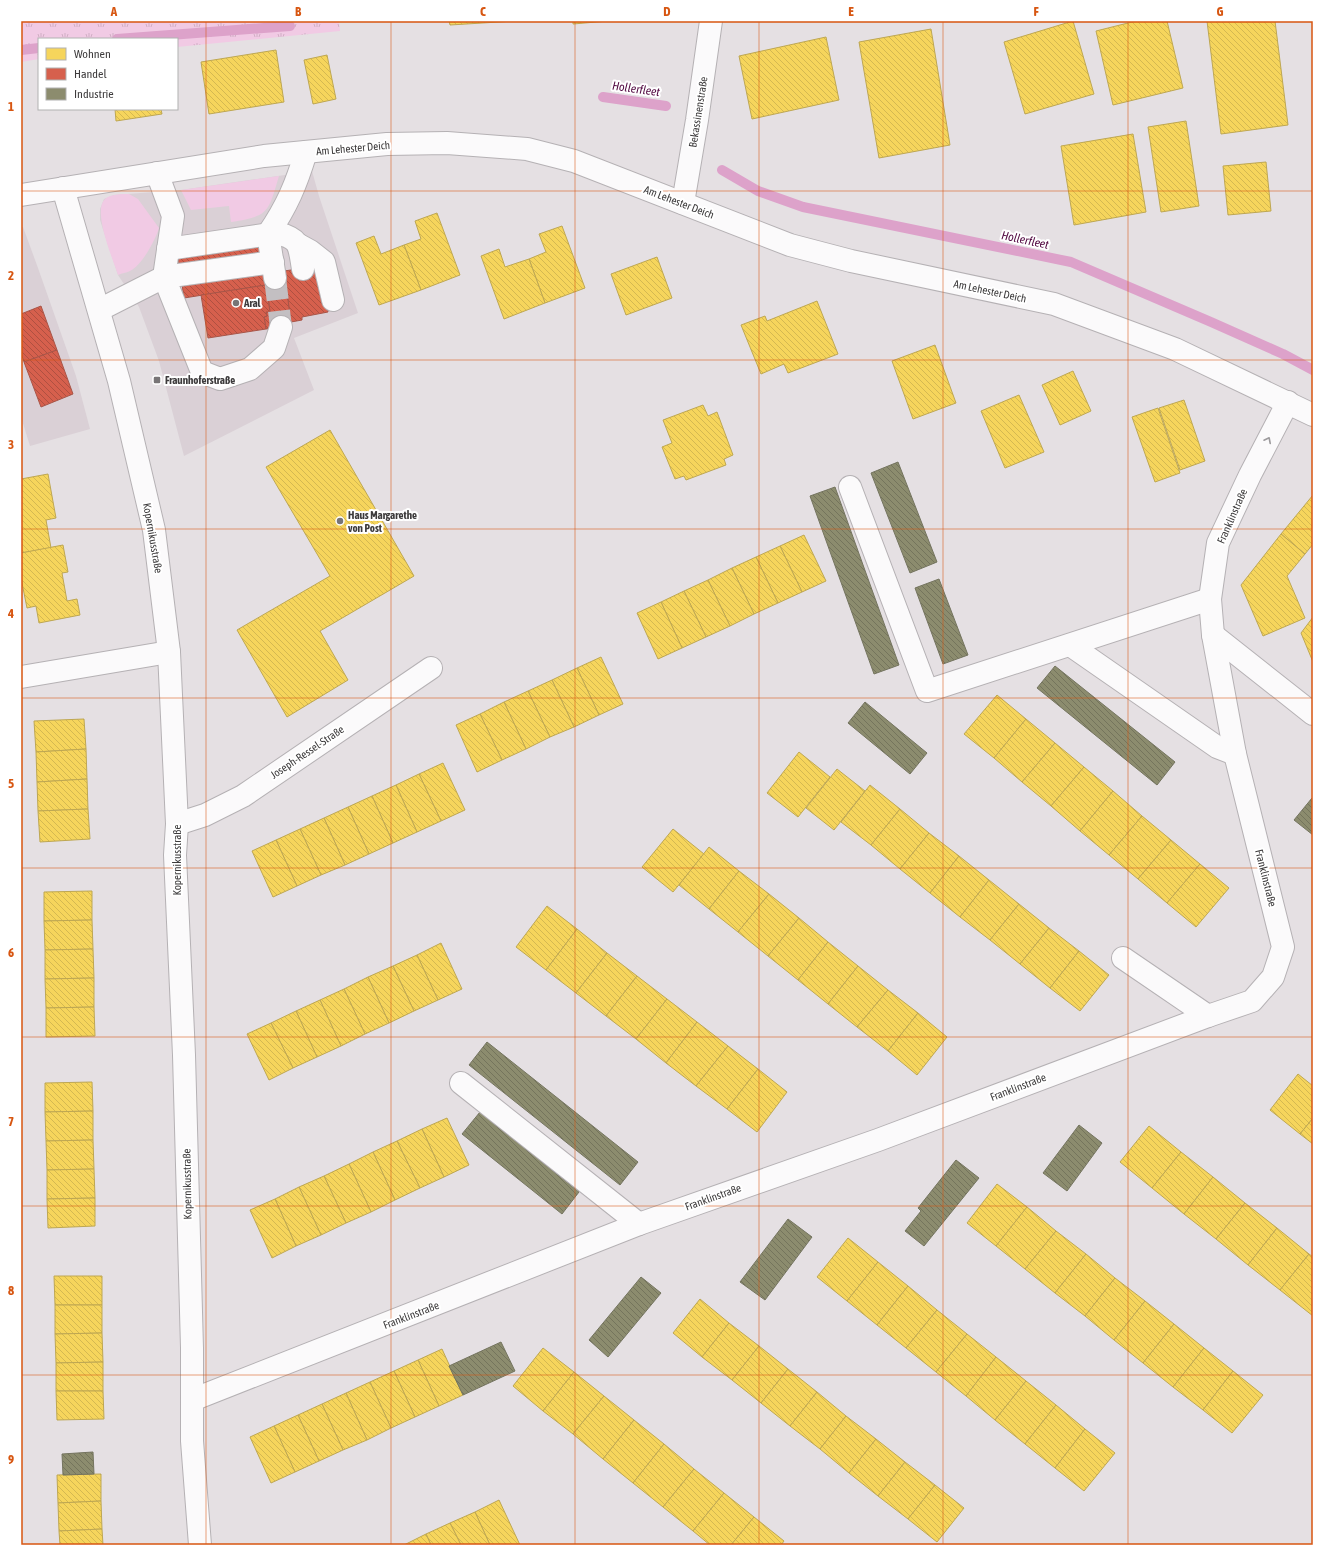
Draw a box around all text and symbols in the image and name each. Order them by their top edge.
text: A [110,4,118,19]
text: B [295,4,302,19]
text: C [480,4,486,19]
text: D [663,4,671,19]
text: E [848,4,854,19]
text: F [1033,4,1039,19]
text: G [1217,4,1224,19]
legend [38,38,178,110]
text: Wohnen [74,47,111,61]
text: Handel [74,67,108,81]
street label: Bekassinenstraße [686,76,710,148]
water label: Hollerfleet [611,79,661,99]
text: Industrie [74,87,114,101]
text: 1 [8,99,14,114]
street label: Am Lehester Deich [316,139,390,157]
street label: Am Lehester Deich [642,183,716,221]
water label: Hollerfleet [1000,228,1050,252]
text: 2 [8,268,14,283]
street label: Am Lehester Deich [952,277,1028,305]
place label: Aral [243,297,262,309]
marker: Aral [231,298,241,308]
place label: Fraunhoferstraße [165,374,235,386]
marker: Fraunhoferstraße [152,375,162,385]
text: 3 [8,437,14,452]
one-way arrow [1264,437,1271,444]
street label: Franklinstraße [1215,487,1249,545]
street label: Kopernikusstraße [141,502,165,574]
place label: Haus Margarethe von Post [348,509,417,534]
marker: Haus Margarethe von Post [335,516,345,526]
text: 4 [7,606,14,621]
street label: Joseph-Ressel-Straße [268,723,346,781]
text: 5 [8,776,14,791]
street label: Kopernikusstraße [171,824,183,896]
street label: Franklinstraße [1253,848,1279,908]
text: 6 [8,945,14,960]
street label: Franklinstraße [988,1071,1048,1103]
text: 7 [8,1114,14,1129]
street label: Kopernikusstraße [180,1148,194,1220]
street label: Franklinstraße [683,1181,743,1213]
text: 8 [8,1283,14,1298]
street label: Franklinstraße [381,1299,441,1331]
text: 9 [8,1452,14,1467]

